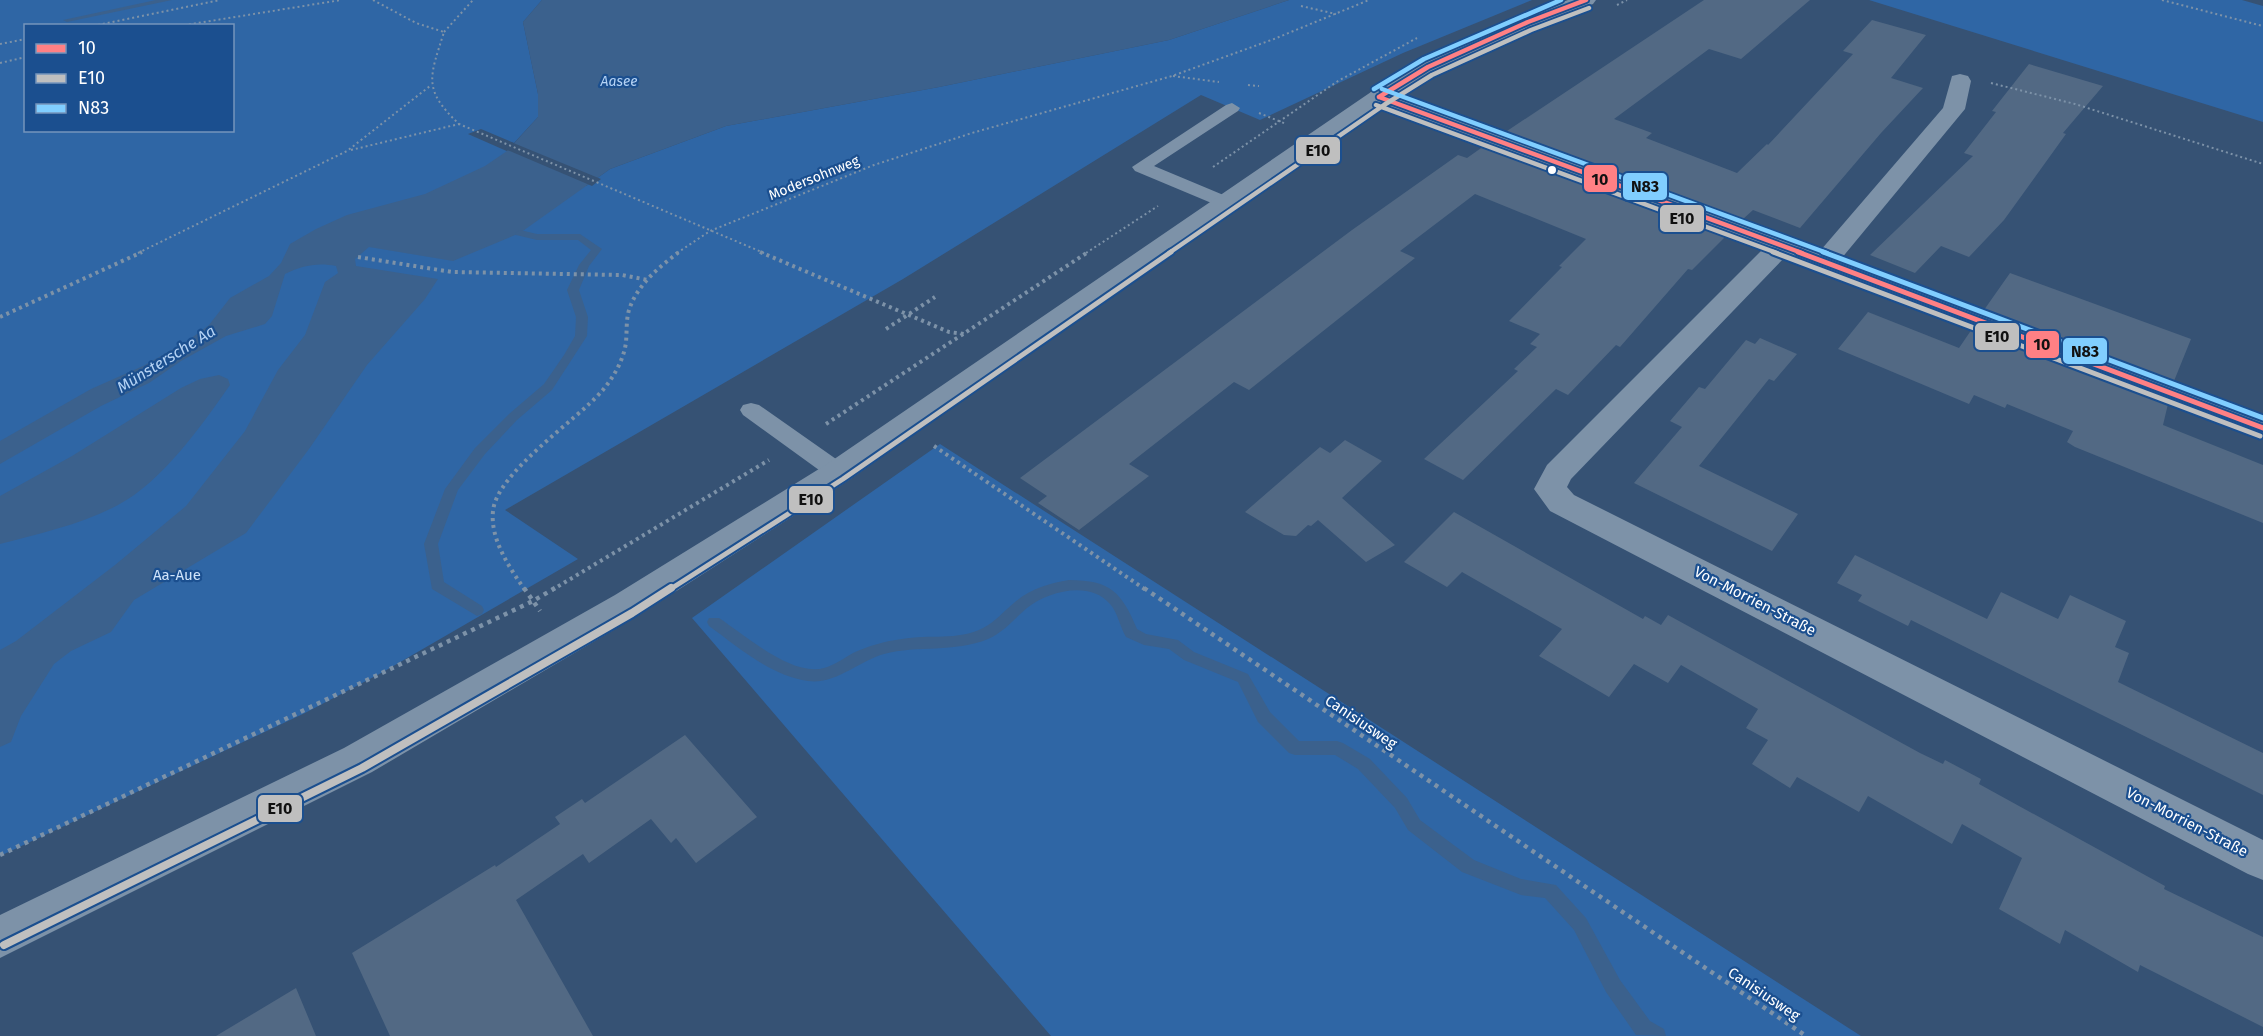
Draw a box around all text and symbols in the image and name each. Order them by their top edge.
legend [24,24,234,132]
text: 10 [78,37,96,59]
text: E10 [78,67,105,89]
water label: Aasee [600,73,637,90]
text: N83 [78,97,109,119]
line badge: E10 [1295,136,1341,165]
text: E10 [1306,141,1330,160]
street label: Modersohnweg [766,152,863,204]
unlabelled marker [1546,164,1558,176]
line badge: 10 [1583,164,1618,193]
text: 10 [1592,170,1608,189]
line badge: N83 [1622,172,1668,201]
text: N83 [1631,177,1659,196]
line badge: E10 [1659,204,1705,233]
text: E10 [1670,209,1694,228]
water label: Münstersche Aa [113,321,219,397]
line badge: E10 [1974,322,2020,351]
text: E10 [1985,327,2009,346]
line badge: 10 [2025,330,2060,359]
text: 10 [2034,335,2050,354]
line badge: N83 [2062,337,2108,365]
text: N83 [2071,342,2099,361]
line badge: E10 [788,485,834,514]
text: E10 [799,490,823,509]
street label: Von-Morrien-Straße [1691,562,1819,640]
park label: Aa-Aue [153,566,201,584]
street label: Canisiusweg [1322,691,1401,753]
street label: Von-Morrien-Straße [2123,783,2251,861]
line badge: E10 [257,794,303,823]
text: E10 [268,799,292,818]
street label: Canisiusweg [1725,963,1804,1025]

